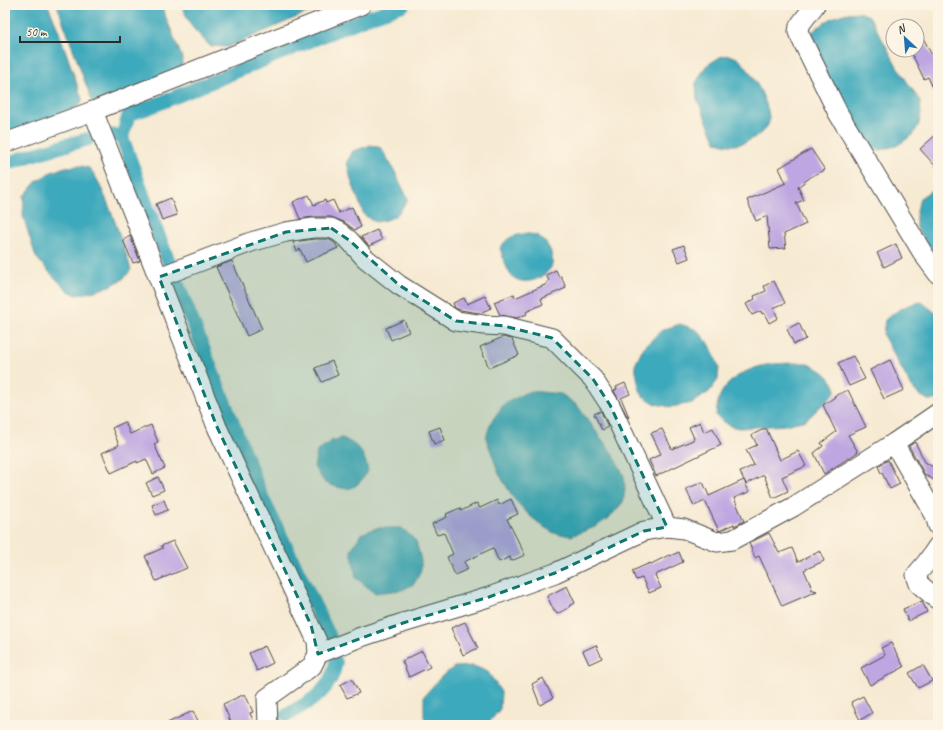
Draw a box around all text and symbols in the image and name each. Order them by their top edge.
scale bar [20,18,120,44]
north arrow [885,18,925,58]
text: N [894,20,909,37]
text: 50 m [26,24,48,40]

